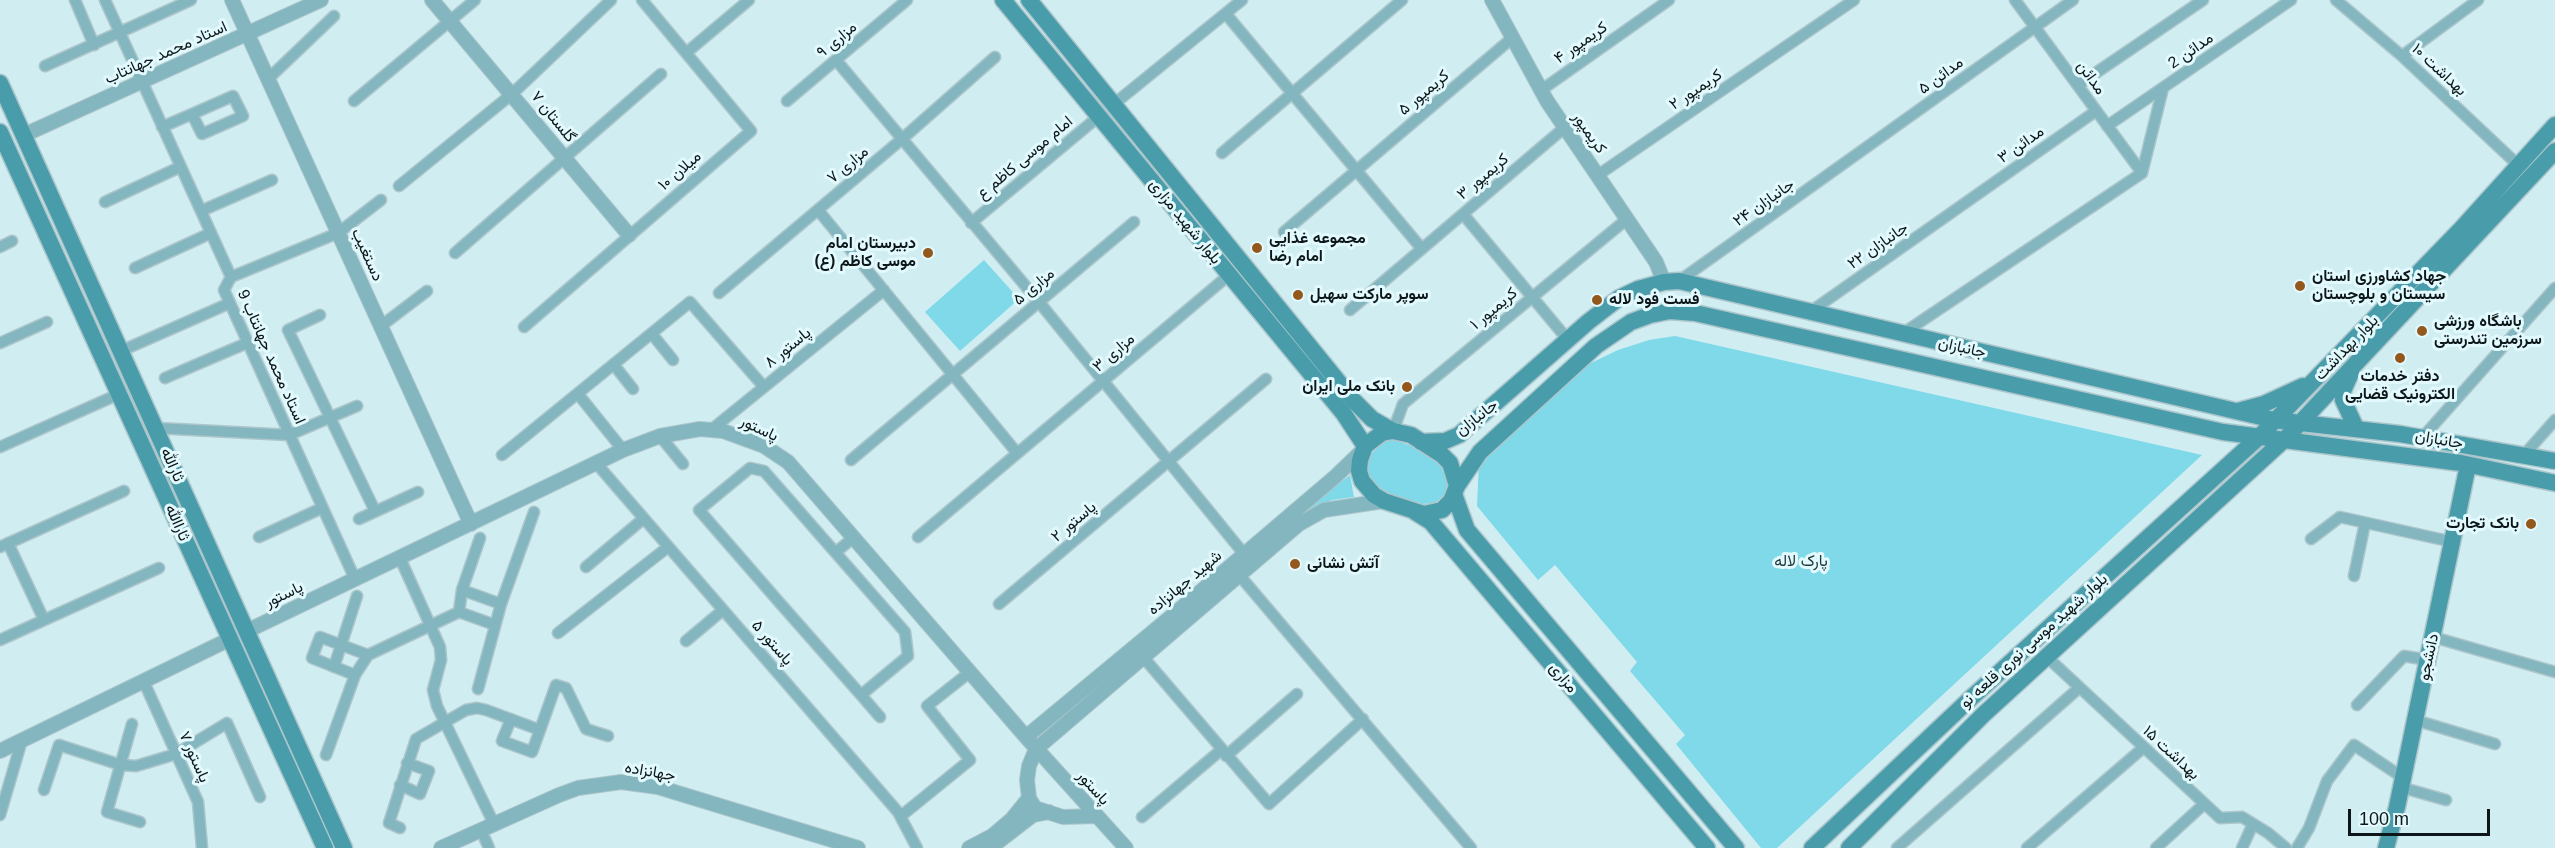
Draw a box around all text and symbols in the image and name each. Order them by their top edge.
street label: استاد محمد جهانتاب [102,17,230,89]
street label: مزاری ۹ [813,18,861,62]
street label: کریمپور ۴ [1551,18,1611,68]
street label: مدائن 2 [2165,29,2217,73]
street label: بهداشت ۱۰ [2408,40,2470,100]
street label: مدائن ۵ [1915,53,1967,99]
street label: مدائن [2072,57,2110,99]
street label: کریمپور ۲ [1666,65,1726,115]
street label: کریمپور ۵ [1395,66,1453,120]
street label: گلستان ۷ [526,87,580,147]
street label: کریمپور [1568,108,1610,158]
street label: امام موسی کاظم ع [973,112,1077,204]
street label: مدائن ۳ [1994,122,2048,168]
street label: مزاری ۷ [823,142,873,188]
street label: میلان ۱۰ [655,147,705,195]
street label: کریمپور ۳ [1453,150,1513,204]
street label: جانبازان ۲۴ [1730,175,1798,231]
street label: بلوار شهید مزاری [1145,176,1225,268]
street label: جانبازان ۲۲ [1844,218,1912,274]
street label: دستغیب [347,226,387,284]
place label: مجموعه غذایی امام رضا [1269,229,1366,267]
place label: دبیرستان امام موسی کاظم (ع) [814,234,916,272]
marker: مجموعه غذایی امام رضا [1250,241,1264,255]
marker: دبیرستان امام موسی کاظم (ع) [921,246,935,260]
street label: مزاری ۵ [1009,264,1059,310]
place label: جهاد کشاورزی استان سیستان و بلوچستان [2312,267,2446,305]
marker: جهاد کشاورزی استان سیستان و بلوچستان [2293,279,2307,293]
street label: کریمپور ۱ [1466,284,1522,334]
place label: سوپر مارکت سهیل [1310,285,1429,305]
street label: استاد محمد جهانتاب 9 [233,287,309,427]
marker: سوپر مارکت سهیل [1291,288,1305,302]
place label: فست فود لاله [1609,290,1699,310]
marker: فست فود لاله [1590,293,1604,307]
street label: بلوار بهداشت [2311,311,2383,385]
place label: باشگاه ورزشی سرزمین تندرستی [2434,312,2542,350]
street label: پاستور ۸ [761,324,815,372]
marker: باشگاه ورزشی سرزمین تندرستی [2415,324,2429,338]
street label: مزاری ۳ [1089,330,1139,376]
street label: جانبازان [1936,333,1988,363]
marker: دفتر خدمات الکترونیک قضایی [2393,351,2407,365]
place label: دفتر خدمات الکترونیک قضایی [2345,367,2455,405]
place label: بانک ملی ایران [1302,377,1395,397]
marker: بانک ملی ایران [1400,380,1414,394]
street label: جانبازان [1452,396,1502,440]
street label: پاستور [737,412,781,446]
street label: جانبازان [2414,426,2464,454]
street label: ثارالله [156,445,188,485]
street label: پاستور ۲ [1048,498,1100,546]
street label: ثاراالله [161,502,193,544]
place label: بانک تجارت [2446,514,2519,534]
marker: بانک تجارت [2524,517,2538,531]
street label: شهید جهانزاده [1144,546,1226,620]
park label: پارک لاله [1774,552,1828,572]
place label: آتش نشانی [1307,554,1379,574]
marker: آتش نشانی [1288,557,1302,571]
street label: بلوار شهید موسی نوری قلعه نو [1956,570,2112,712]
street label: پاستور [262,578,306,612]
street label: پاستور ۵ [747,616,797,670]
street label: دانشجو [2415,632,2443,682]
street label: مزاری [1545,659,1581,697]
street label: بهداشت ۱۵ [2139,722,2203,784]
street label: پاستور ۷ [174,728,214,786]
street label: جهانزاده [623,758,677,786]
street label: پاستور [1072,767,1114,809]
scale bar [2351,797,2494,835]
text: 100 m [2359,809,2409,829]

